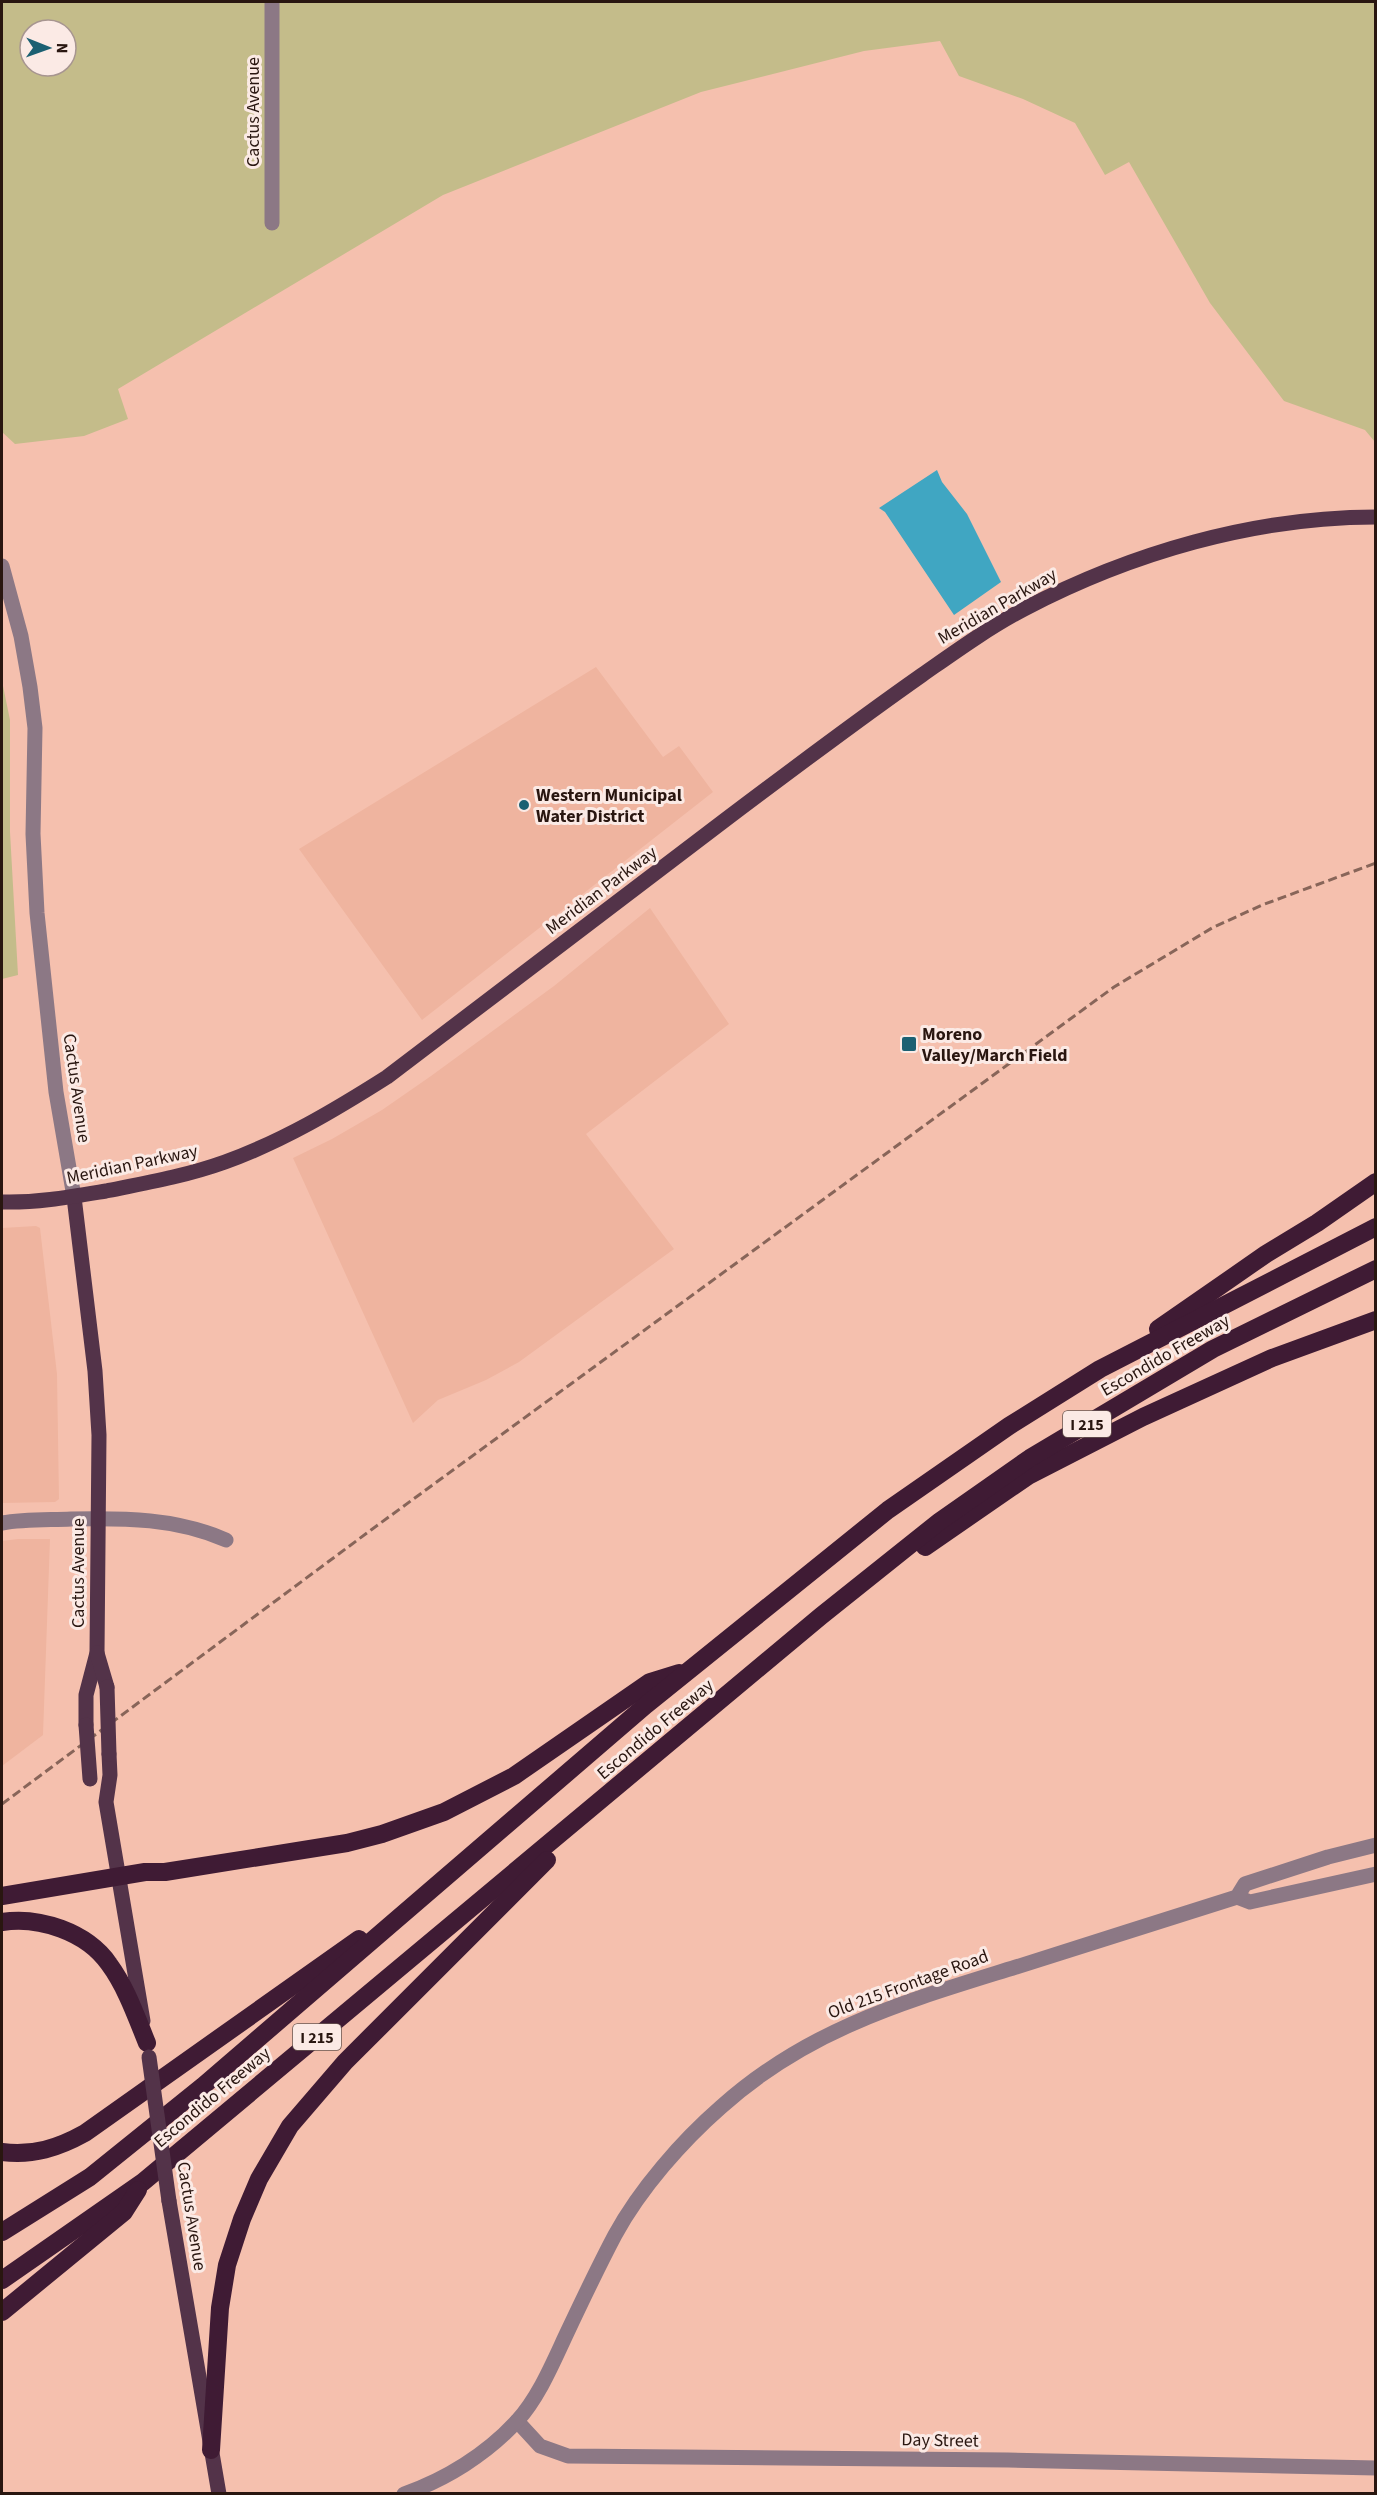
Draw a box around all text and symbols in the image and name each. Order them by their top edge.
north arrow [18,18,78,78]
text: N [51,43,73,54]
street label: Cactus Avenue [241,57,266,167]
street label: Meridian Parkway [933,562,1062,651]
place label: Western Municipal Water District [536,783,682,829]
marker: Western Municipal Water District [517,798,531,812]
street label: Meridian Parkway [540,840,663,941]
place label: Moreno Valley/March Field [921,1022,1067,1068]
street label: Cactus Avenue [56,1032,97,1144]
marker: Moreno Valley/March Field [900,1035,918,1053]
street label: Meridian Parkway [64,1138,201,1191]
street label: Escondido Freeway [1096,1308,1235,1403]
road number: I 215 [1063,1411,1111,1437]
street label: Cactus Avenue [66,1518,91,1628]
street label: Escondido Freeway [592,1673,719,1786]
street label: Old 215 Frontage Road [824,1944,992,2025]
road number: I 215 [293,2024,341,2050]
street label: Escondido Freeway [149,2041,276,2154]
street label: Cactus Avenue [171,2160,212,2272]
street label: Day Street [901,2427,979,2454]

